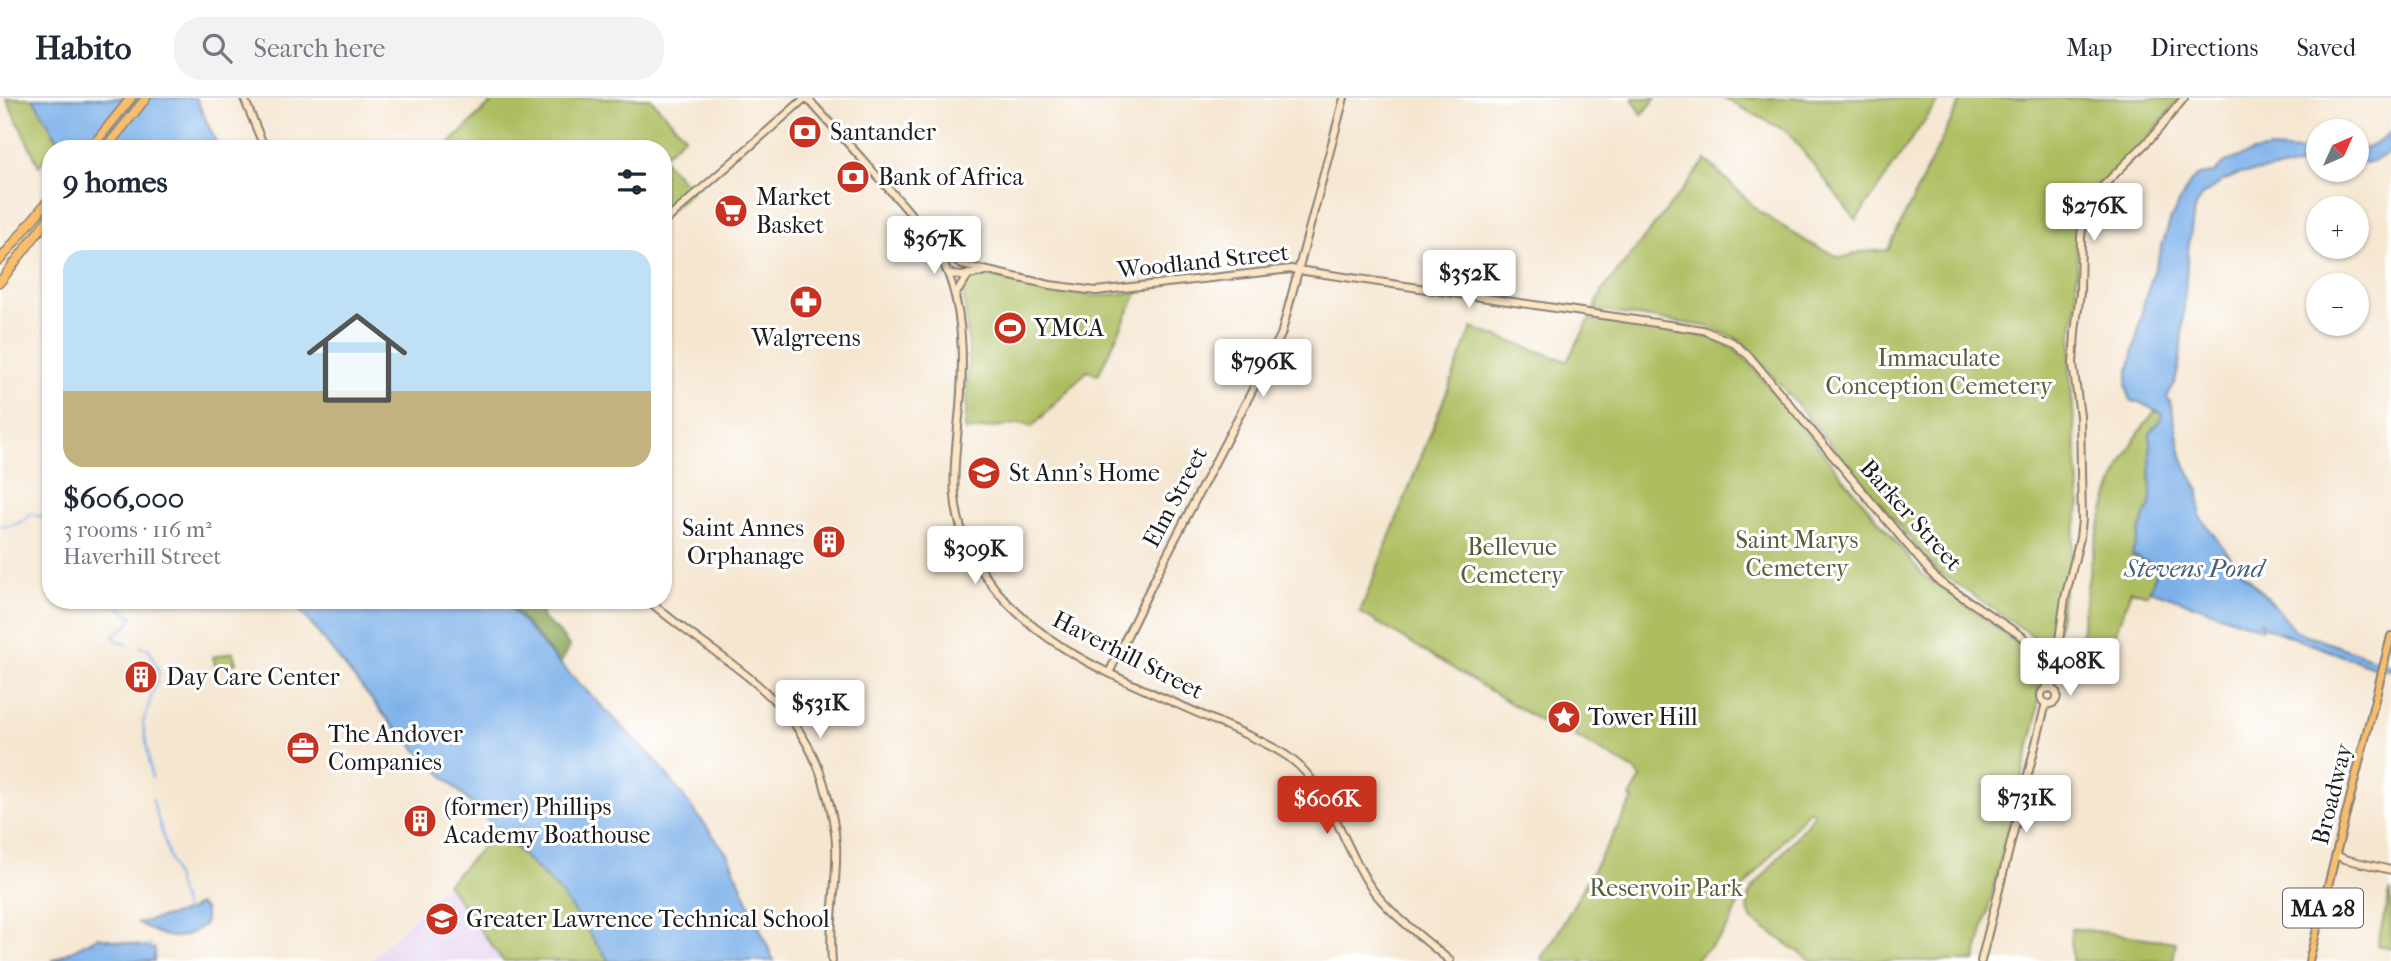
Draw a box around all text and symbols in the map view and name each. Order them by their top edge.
search box [174,17,664,80]
text: Habito [35,29,132,68]
icon: search [198,29,236,67]
text: Search here [254,33,385,64]
text: Map [2066,34,2112,62]
text: Directions [2150,34,2258,62]
text: Saved [2296,34,2356,62]
bank icon: Santander [786,113,824,151]
place label: Santander [830,118,937,146]
north arrow [2306,119,2370,182]
map controls [2306,119,2369,336]
bank icon: Bank of Africa [834,158,872,196]
icon: filters [613,163,651,201]
place label: Bank of Africa [878,163,1024,191]
text: 9 homes [63,165,168,200]
place label: Market Basket [756,183,832,239]
pin: $276K [2045,184,2143,243]
supermarket icon: Market Basket [712,192,750,230]
text: $276K [2062,192,2126,219]
button: + [2306,196,2369,259]
pin: $367K [885,216,983,276]
text: $367K [903,225,965,252]
street label: Woodland Street [1115,238,1291,284]
pin: $352K [1420,250,1518,310]
text: $352K [1439,259,1499,286]
button: − [2306,273,2369,336]
pharmacy icon: Walgreens [787,283,825,321]
icon: home [294,295,420,421]
sports icon: YMCA [991,309,1029,347]
place label: YMCA [1033,314,1104,342]
place label: Walgreens [750,324,861,352]
pin: $796K [1214,340,1312,399]
park label: Immaculate Conception Cemetery [1825,344,2054,400]
text: $796K [1231,348,1296,375]
street label: Elm Street [1137,442,1213,552]
school or university icon: St Ann's Home [965,454,1003,492]
street label: Barker Street [1854,454,1968,576]
place label: St Ann's Home [1009,459,1160,487]
text: $606,000 [63,481,184,516]
place label: Saint Annes Orphanage [682,514,804,570]
text: 3 rooms · 116 m² [63,516,212,543]
building icon: Saint Annes Orphanage [810,523,848,561]
pin: $309K [926,526,1024,586]
park label: Saint Marys Cemetery [1736,526,1859,582]
park label: Bellevue Cemetery [1460,533,1565,589]
text: $309K [943,535,1007,562]
text: Haverhill Street [63,543,222,570]
water label: Stevens Pond [2123,553,2268,584]
street label: Haverhill Street [1048,605,1208,705]
pin: $408K [2021,638,2119,698]
text: $408K [2036,647,2104,674]
building icon: Day Care Center [122,658,160,696]
place label: Day Care Center [166,663,341,691]
pin: $531K [771,680,869,740]
text: $531K [792,689,848,716]
place icon: Tower Hill [1545,698,1583,736]
place label: Tower Hill [1588,703,1698,731]
place label: The Andover Companies [328,720,464,776]
office icon: The Andover Companies [284,729,322,767]
street label: Broadway [2306,739,2358,847]
pin: $606K [1278,776,1376,836]
pin: $731K [1977,776,2075,835]
text: $731K [1997,784,2055,811]
text: $606K [1294,785,1360,812]
place label: (former) Phillips Academy Boathouse [443,793,651,849]
building icon: (former) Phillips Academy Boathouse [401,802,439,840]
park label: Reservoir Park [1589,874,1743,902]
road number: MA 28 [2283,888,2363,928]
school or university icon: Greater Lawrence Technical School [423,900,461,938]
place label: Greater Lawrence Technical School [466,905,830,933]

